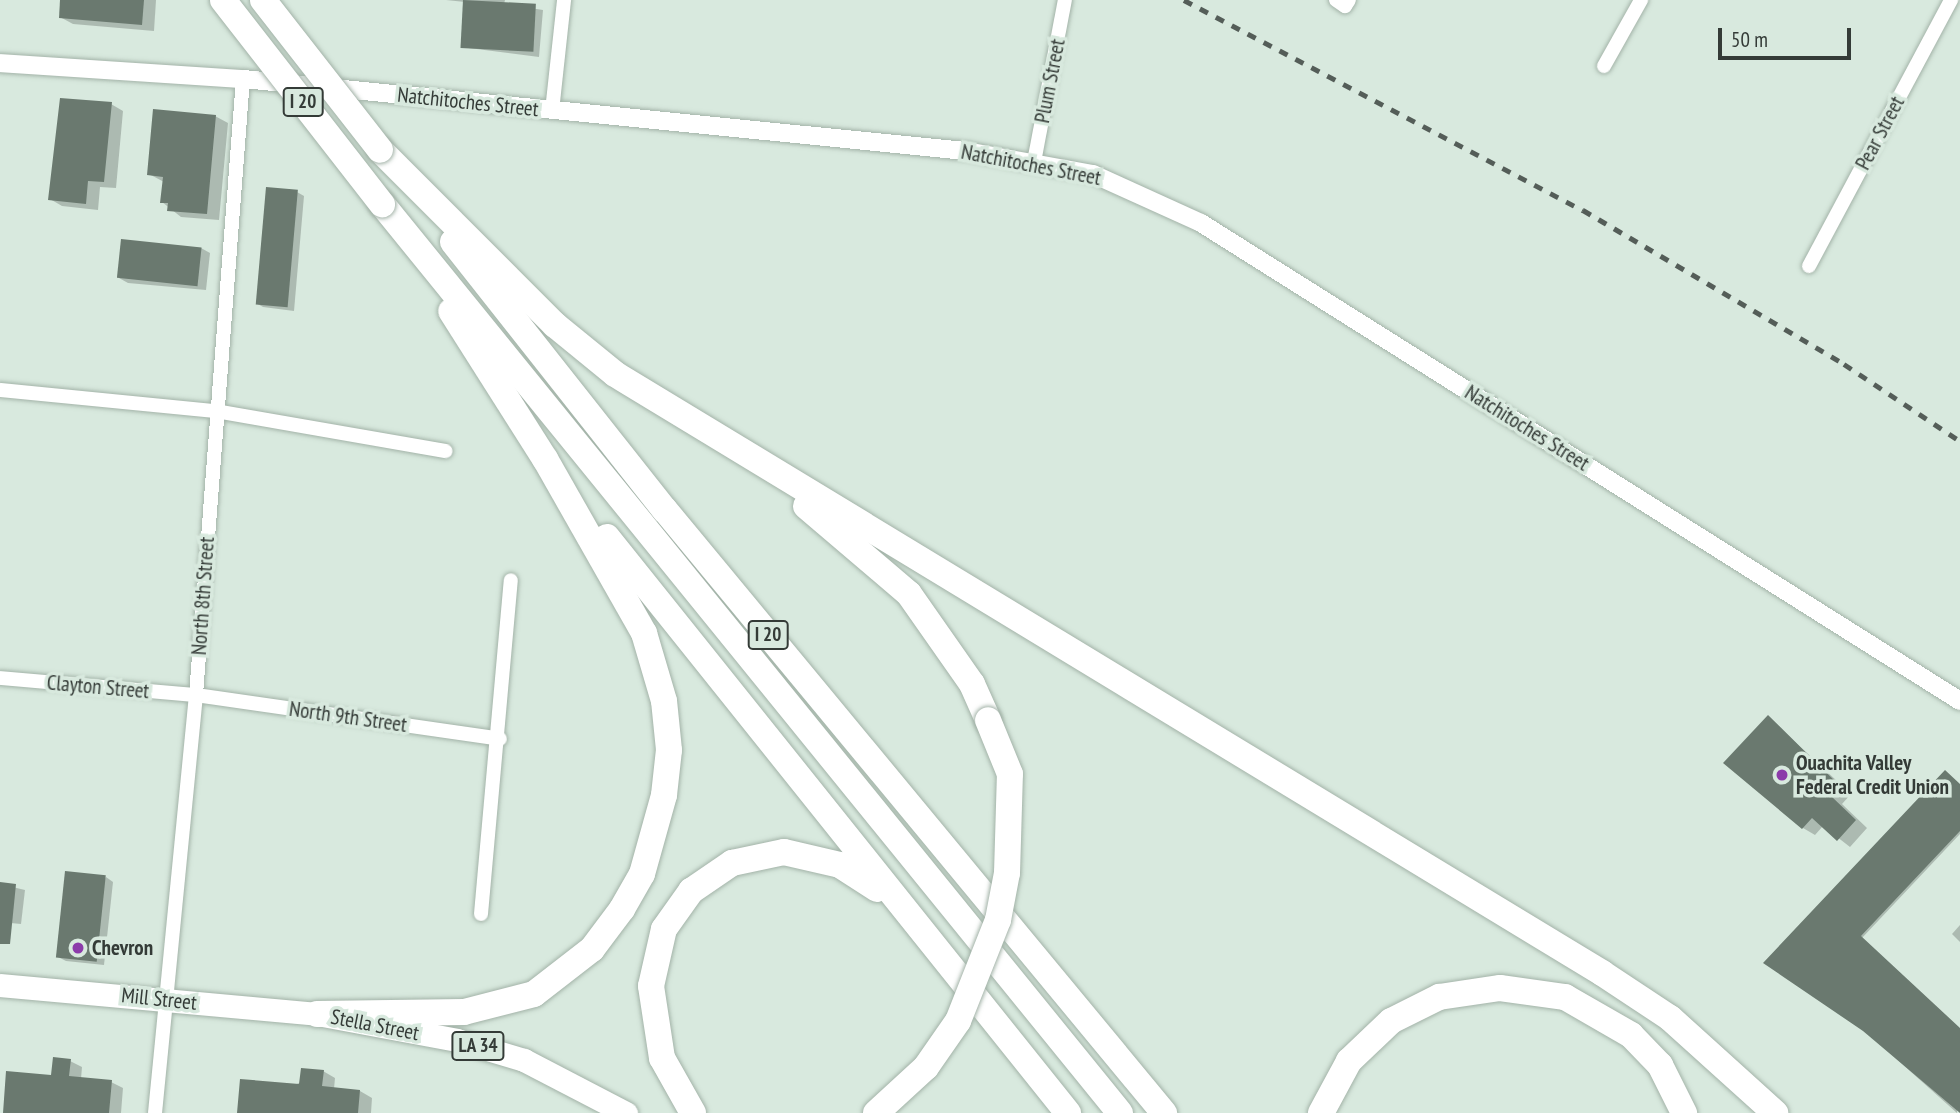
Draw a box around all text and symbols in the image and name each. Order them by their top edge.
scale bar [1722,14,1855,58]
text: 50 m [1731,26,1768,53]
street label: Plum Street [1030,37,1070,125]
street label: Natchitoches Street [396,82,540,122]
road number: I 20 [282,86,324,118]
street label: Pear Street [1850,92,1910,174]
street label: Natchitoches Street [959,139,1103,191]
street label: Natchitoches Street [1460,380,1594,476]
street label: North 8th Street [186,536,220,656]
road number: I 20 [747,620,789,650]
street label: Clayton Street [46,670,150,704]
street label: North 9th Street [288,696,408,738]
place label: Ouachita Valley Federal Credit Union [1796,750,1949,800]
marker: Ouachita Valley Federal Credit Union [1774,767,1790,783]
place label: Chevron [92,935,153,961]
marker: Chevron [70,940,86,956]
street label: Mill Street [120,983,198,1015]
street label: Stella Street [329,1004,421,1046]
road number: LA 34 [450,1030,506,1062]

